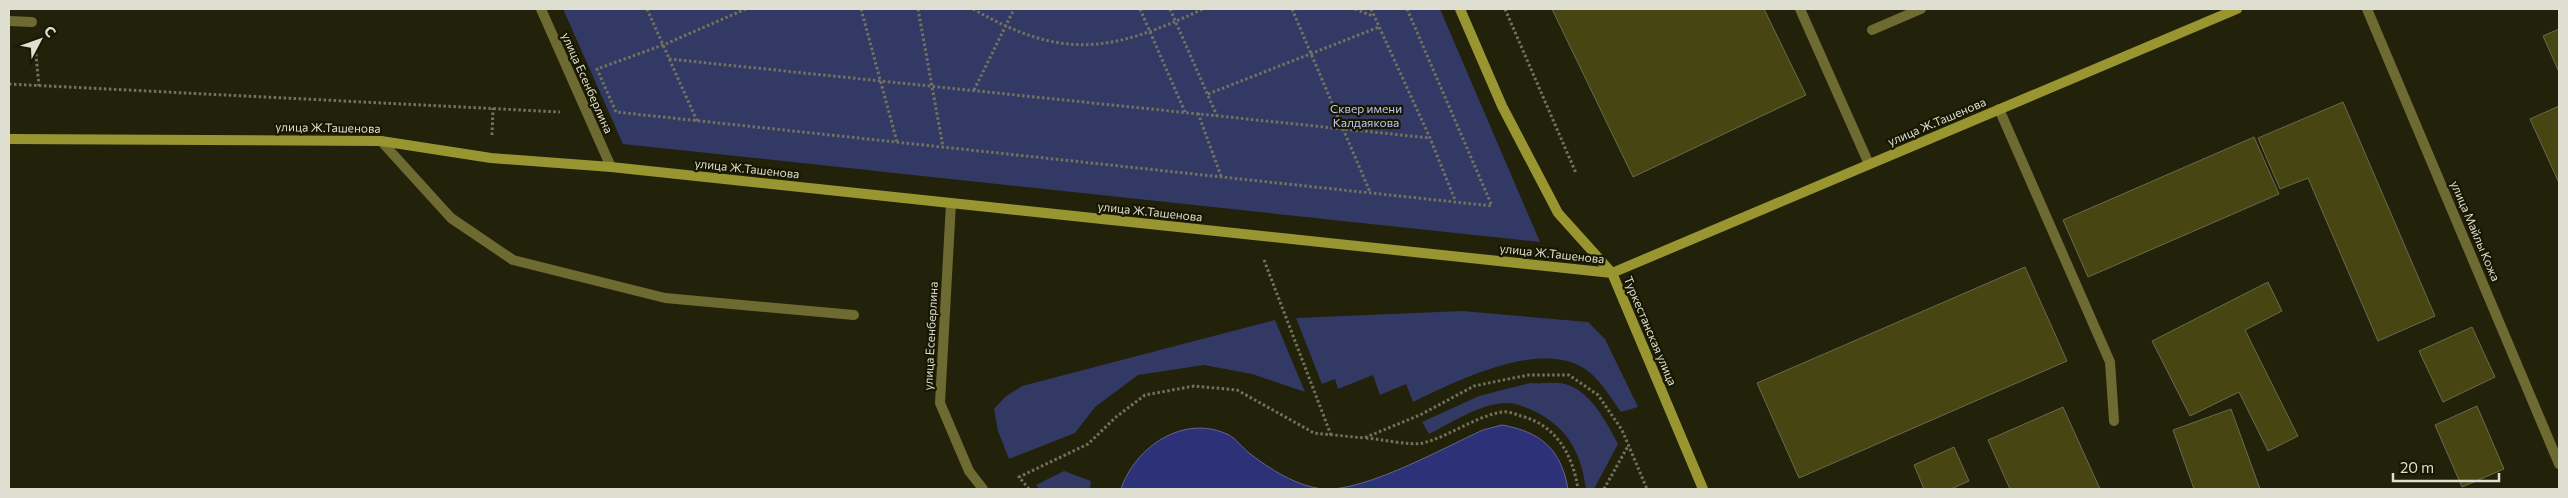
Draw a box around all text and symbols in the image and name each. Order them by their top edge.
north arrow [15,15,65,65]
text: С [41,22,60,40]
street label: улица Есенберлина [559,30,616,135]
street label: улица Ж.Ташенова [1885,94,1988,148]
park label: Сквер имени Калдаякова [1330,101,1402,129]
street label: улица Ж.Ташенова [275,119,381,135]
street label: улица Ж.Ташенова [694,156,800,180]
street label: улица Майлы Кожа [2448,178,2503,283]
street label: улица Ж.Ташенова [1097,199,1203,223]
street label: улица Ж.Ташенова [1499,241,1605,265]
street label: Туркестанская улица [1622,274,1680,387]
street label: улица Есенберлина [920,281,940,391]
scale bar [2393,450,2499,482]
text: 20 m [2400,458,2434,476]

